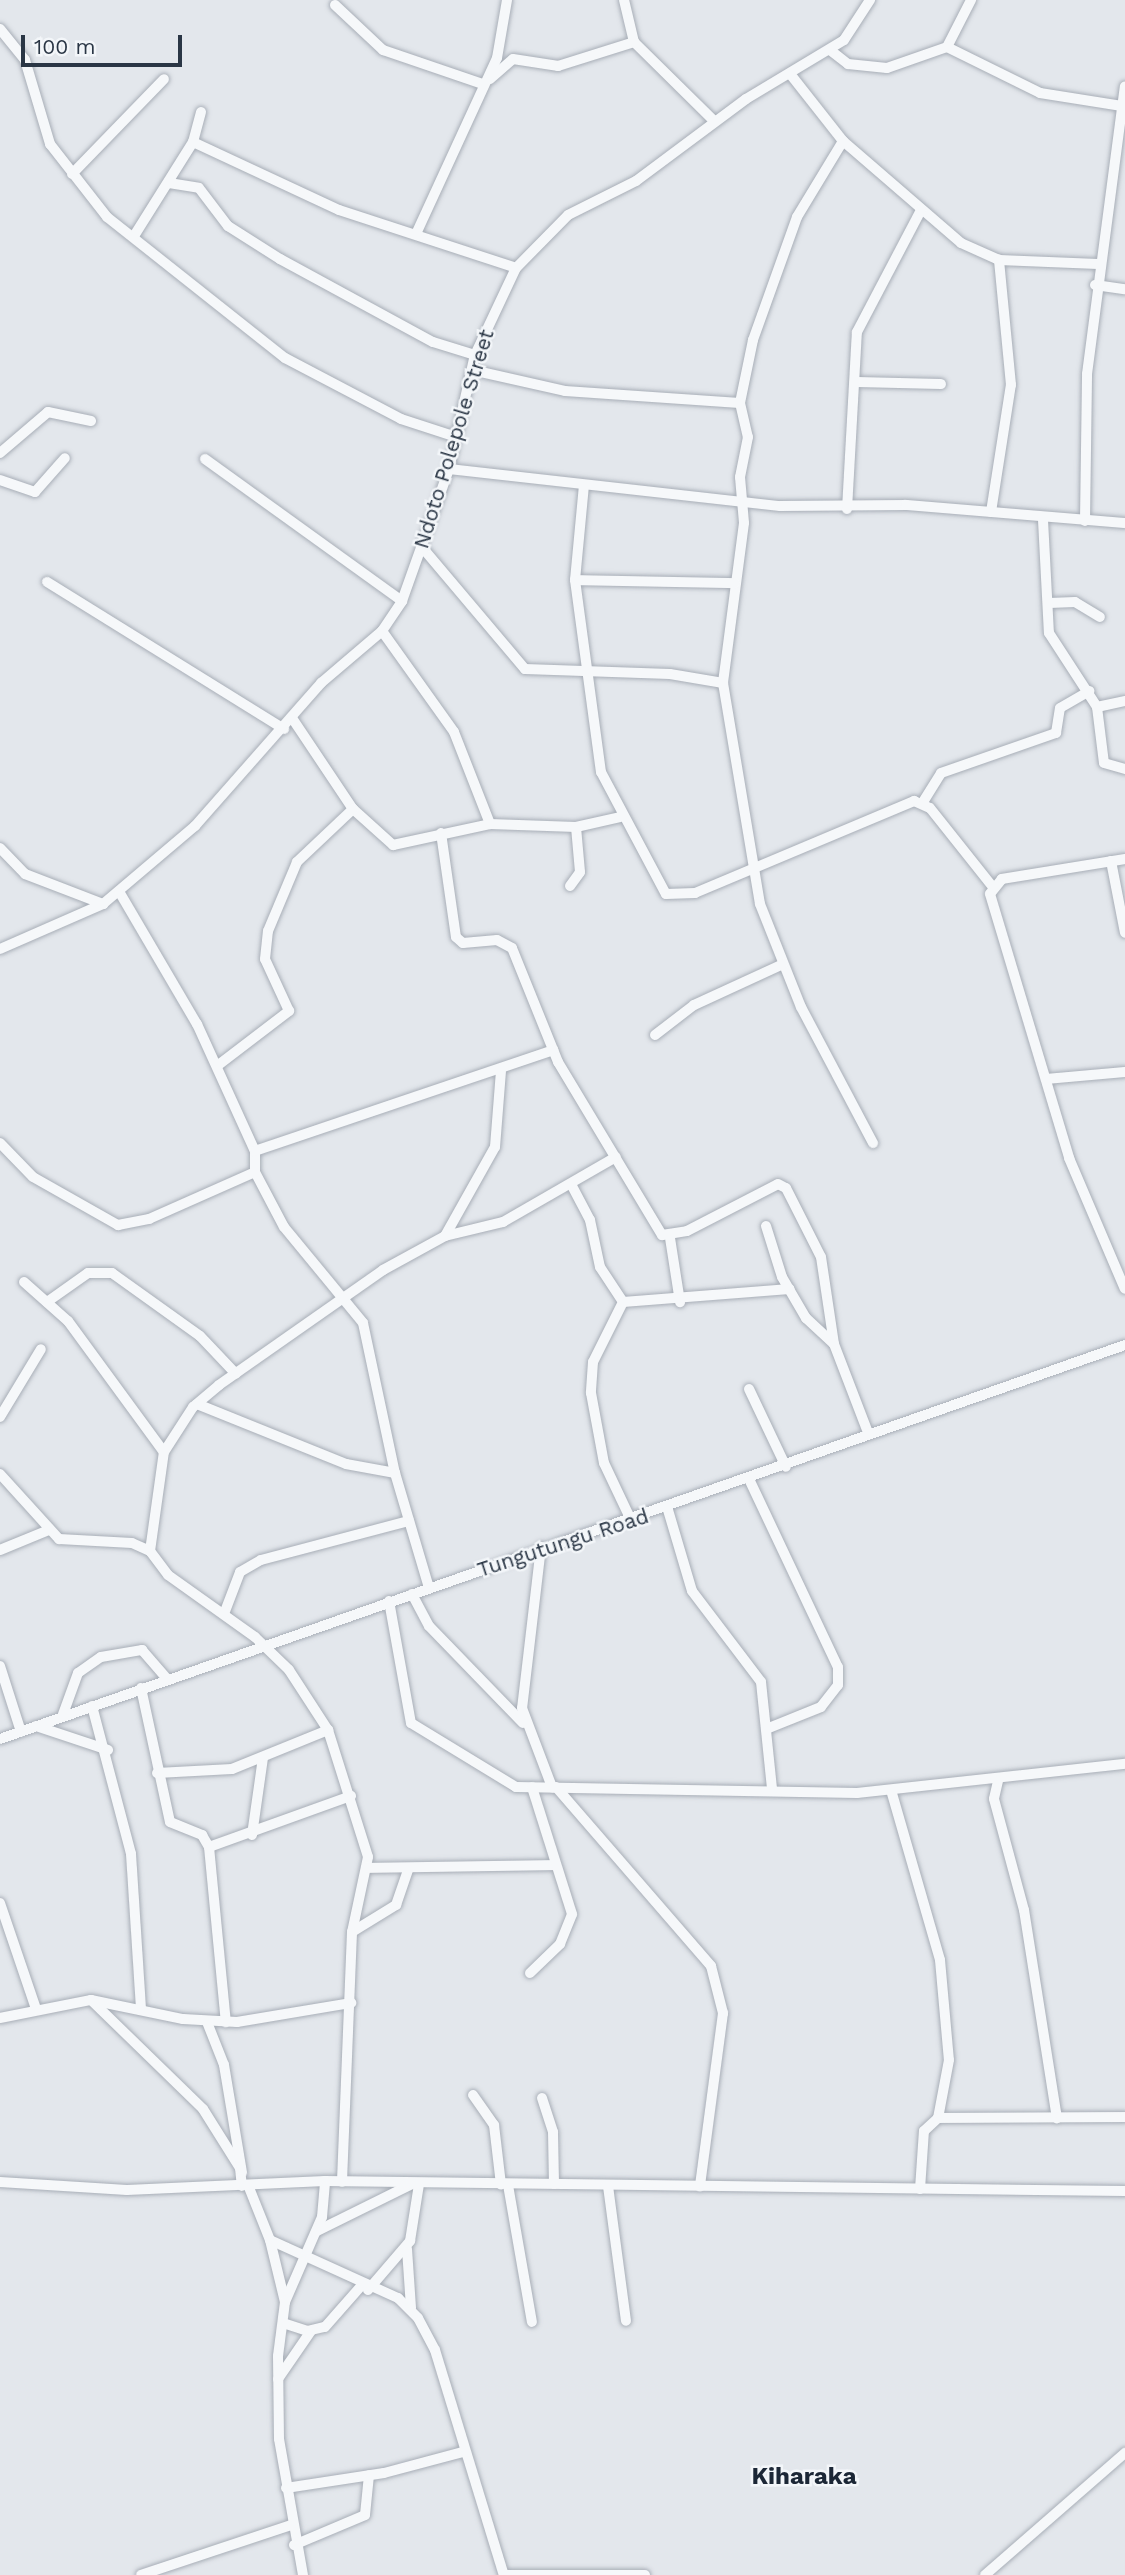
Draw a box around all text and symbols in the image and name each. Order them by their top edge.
scale bar [24,21,186,65]
text: 100 m [34,34,96,59]
street label: Ndoto Polepole Street [409,326,499,552]
street label: Tungutungu Road [474,1503,652,1583]
district label: Kiharaka [751,2463,857,2491]

